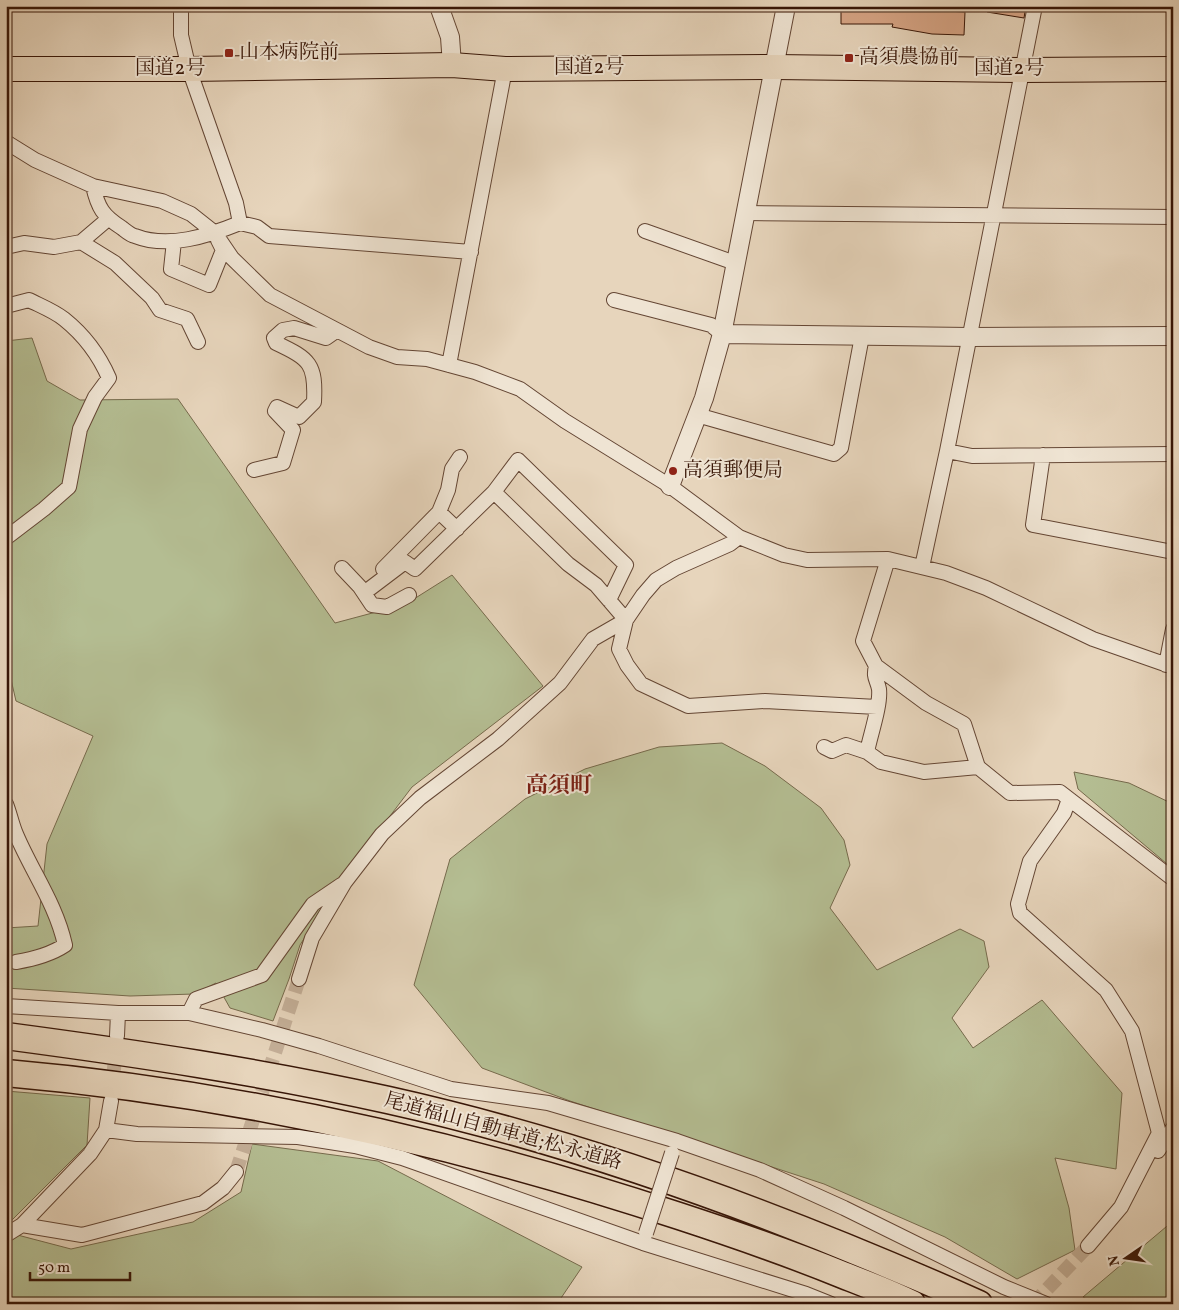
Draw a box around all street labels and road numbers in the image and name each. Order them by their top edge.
street label: 国道2号 [554,54,624,82]
street label: 国道2号 [135,55,205,83]
street label: 国道2号 [974,55,1044,83]
street label: 尾道福山自動車道;松永道路 [381,1087,625,1177]

